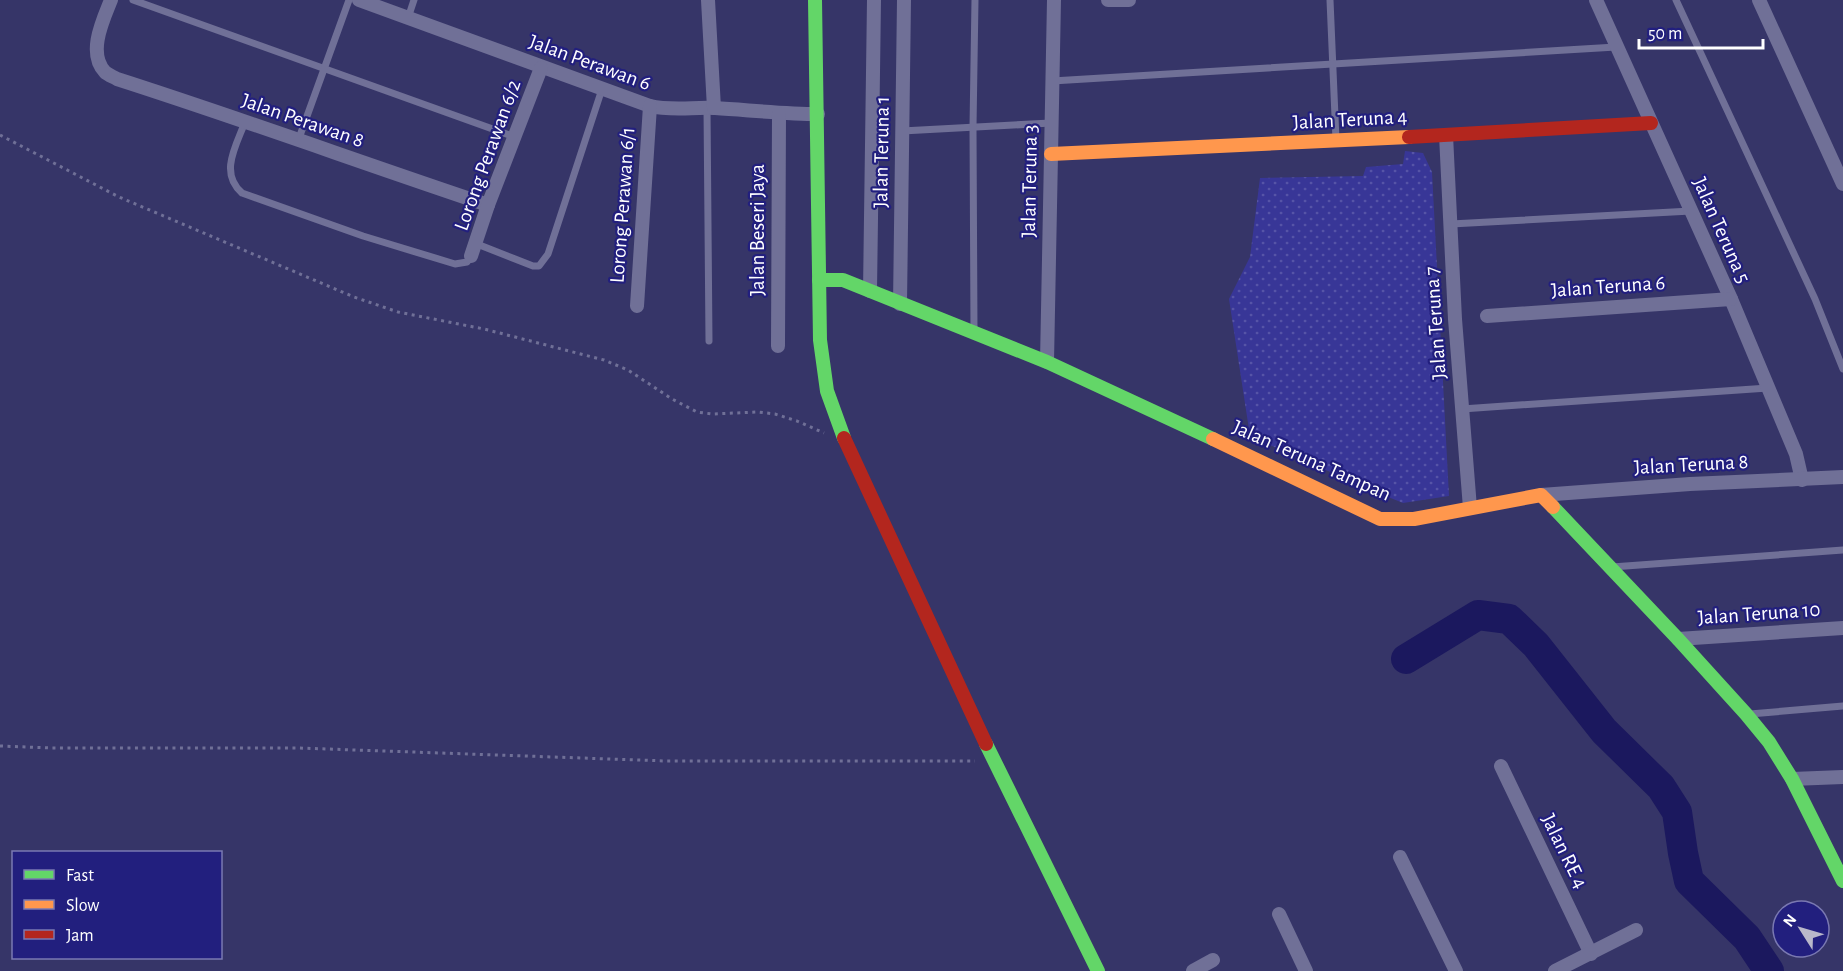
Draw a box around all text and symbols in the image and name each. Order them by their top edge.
scale bar [1639,12,1764,50]
text: 50 m [1648,25,1682,43]
street label: Jalan Perawan 6 [526,31,654,94]
street label: Lorong Perawan 6/2 [450,77,524,233]
street label: Jalan Perawan 8 [239,90,367,151]
street label: Jalan Teruna 1 [870,96,893,208]
street label: Jalan Teruna 4 [1292,106,1408,133]
street label: Jalan Teruna 3 [1018,124,1041,238]
street label: Lorong Perawan 6/1 [607,126,638,284]
street label: Jalan Beseri Jaya [747,164,768,296]
street label: Jalan Teruna 5 [1689,174,1754,286]
street label: Jalan Teruna 7 [1421,265,1450,380]
street label: Jalan Teruna 6 [1550,272,1666,301]
street label: Jalan Teruna Tampan [1229,416,1394,505]
street label: Jalan Teruna 8 [1633,451,1749,478]
street label: Jalan Teruna 10 [1697,599,1821,628]
street label: Jalan RE 4 [1538,811,1592,892]
legend [12,851,222,959]
text: Fast [66,867,94,885]
text: Slow [66,897,99,915]
north arrow [1771,899,1831,959]
text: N [1780,911,1800,930]
text: Jam [66,927,94,945]

